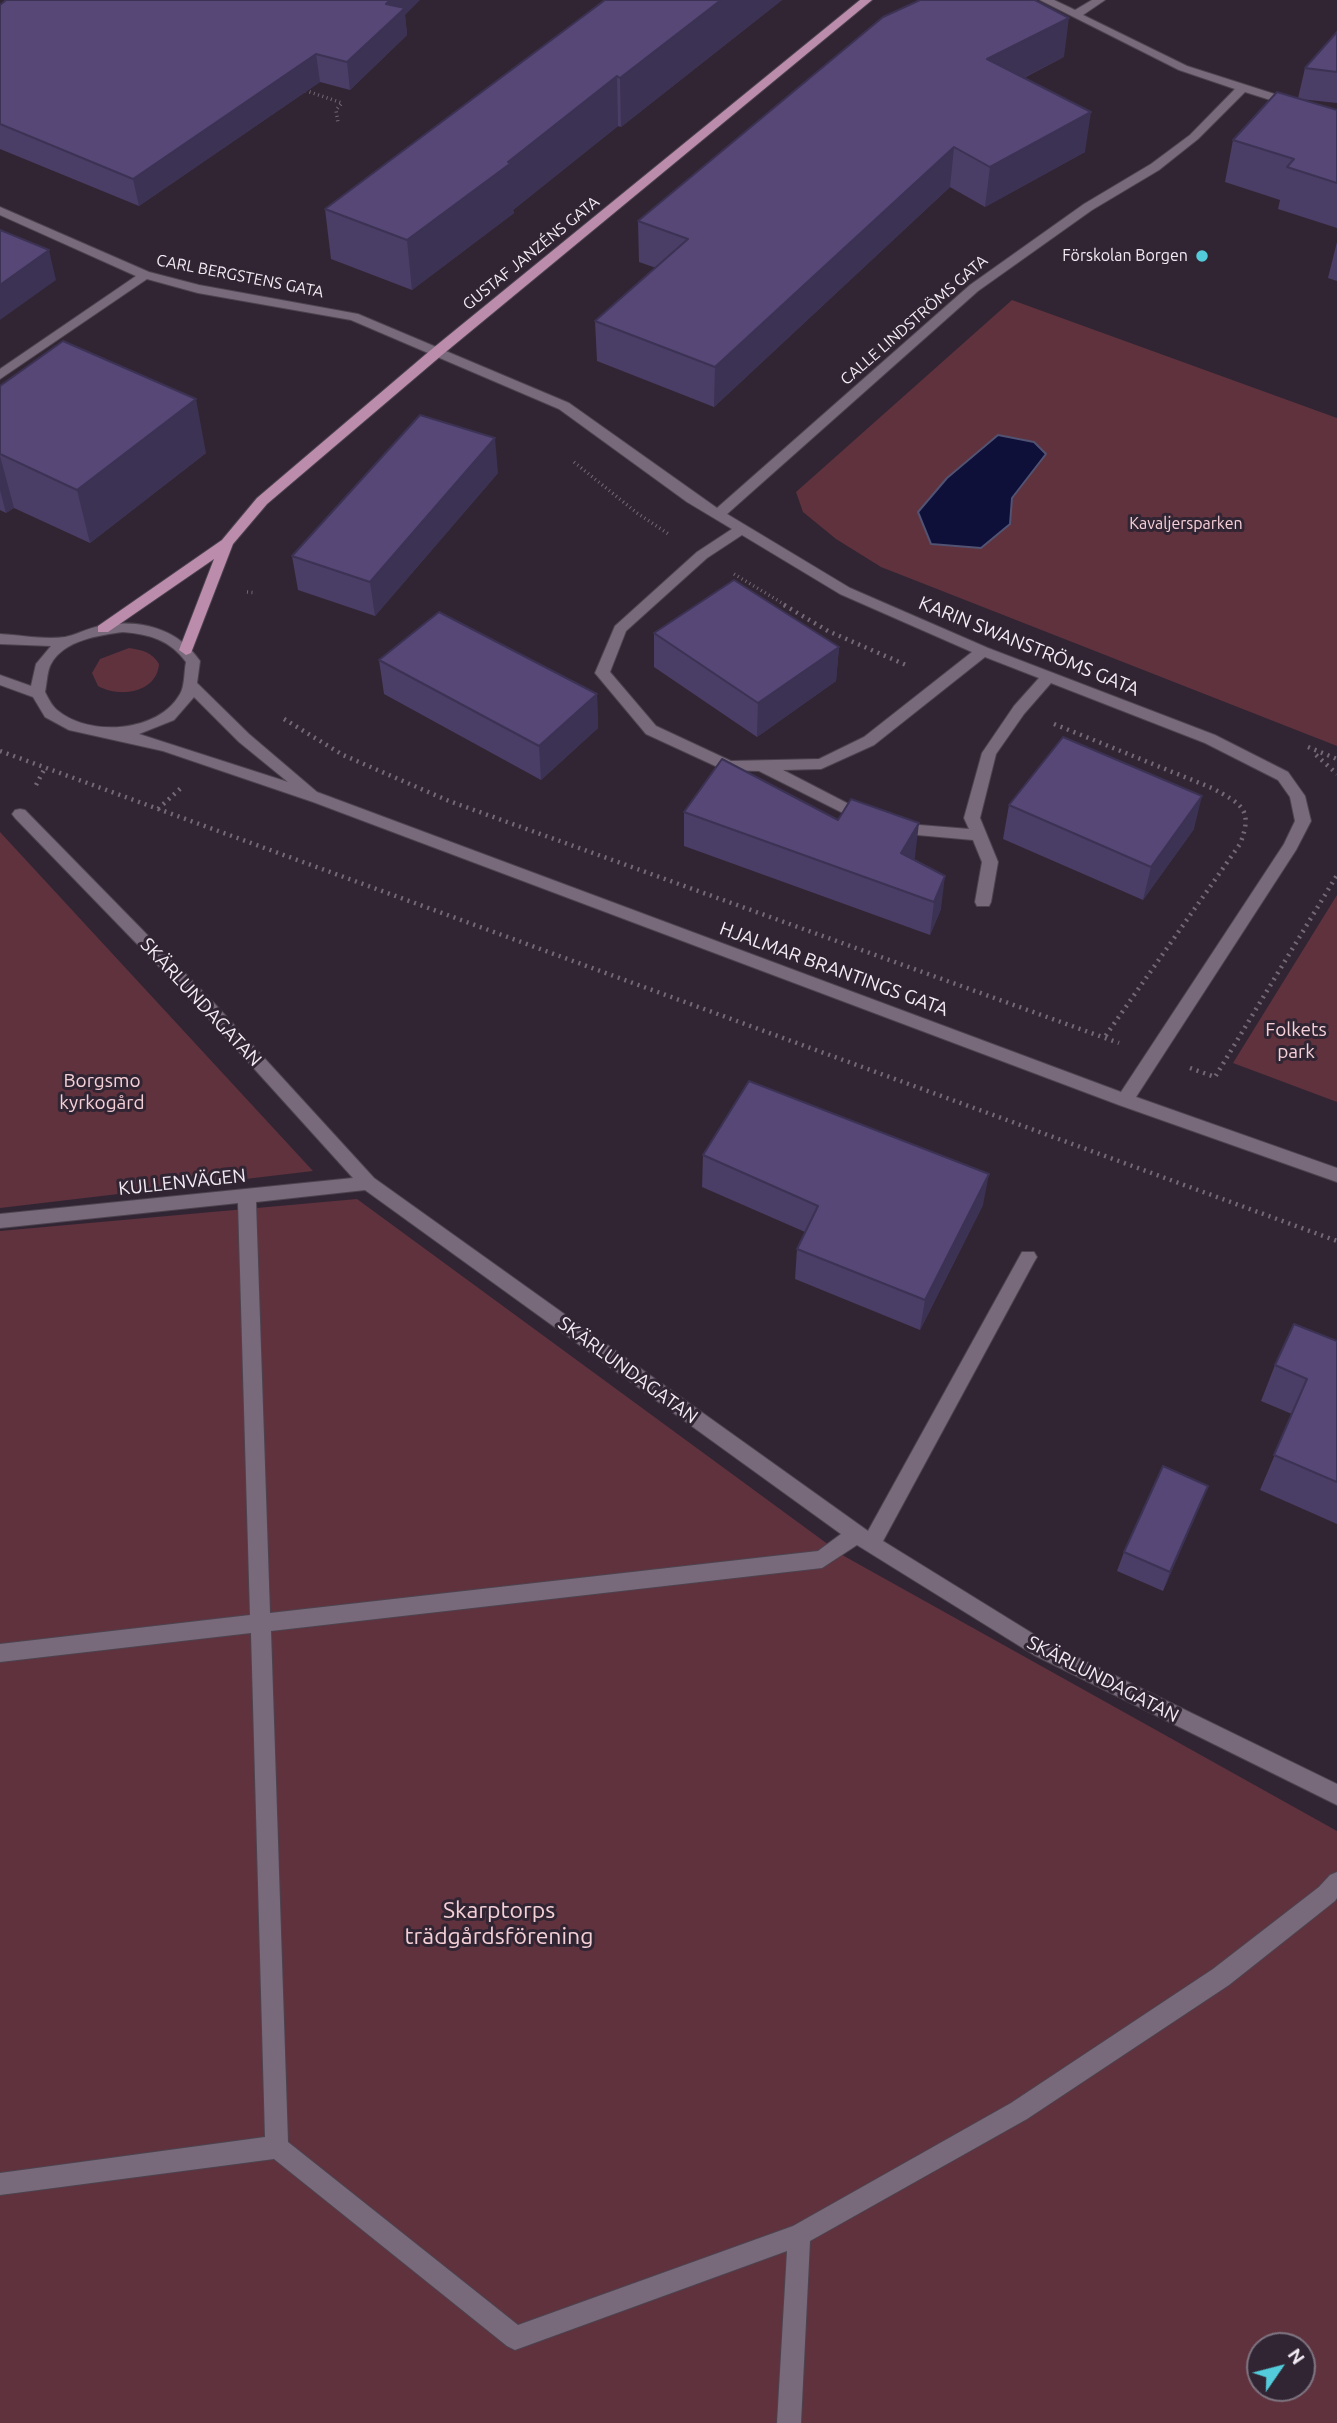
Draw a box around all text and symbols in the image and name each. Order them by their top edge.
street label: GUSTAF JANZÉNS GATA [459,192,603,314]
place label: Förskolan Borgen [1062,246,1188,266]
marker: Förskolan Borgen [1194,248,1210,264]
street label: CARL BERGSTENS GATA [155,250,325,302]
street label: CALLE LINDSTRÖMS GATA [837,251,991,389]
park label: Kavaljersparken [1129,514,1243,534]
street label: KARIN SWANSTRÖMS GATA [915,591,1143,701]
street label: HJALMAR BRANTINGS GATA [717,917,951,1021]
street label: SKÄRLUNDAGATAN [136,933,266,1071]
park label: Folkets park [1265,1019,1327,1063]
park label: Borgsmo kyrkogård [59,1070,145,1114]
street label: KULLENVÄGEN [117,1164,247,1200]
street label: SKÄRLUNDAGATAN [554,1312,702,1428]
street label: SKÄRLUNDAGATAN [1023,1631,1183,1727]
park label: Skarptorps trädgårdsförening [405,1896,593,1950]
north arrow [1246,2332,1316,2402]
text: N [1283,2344,1310,2368]

